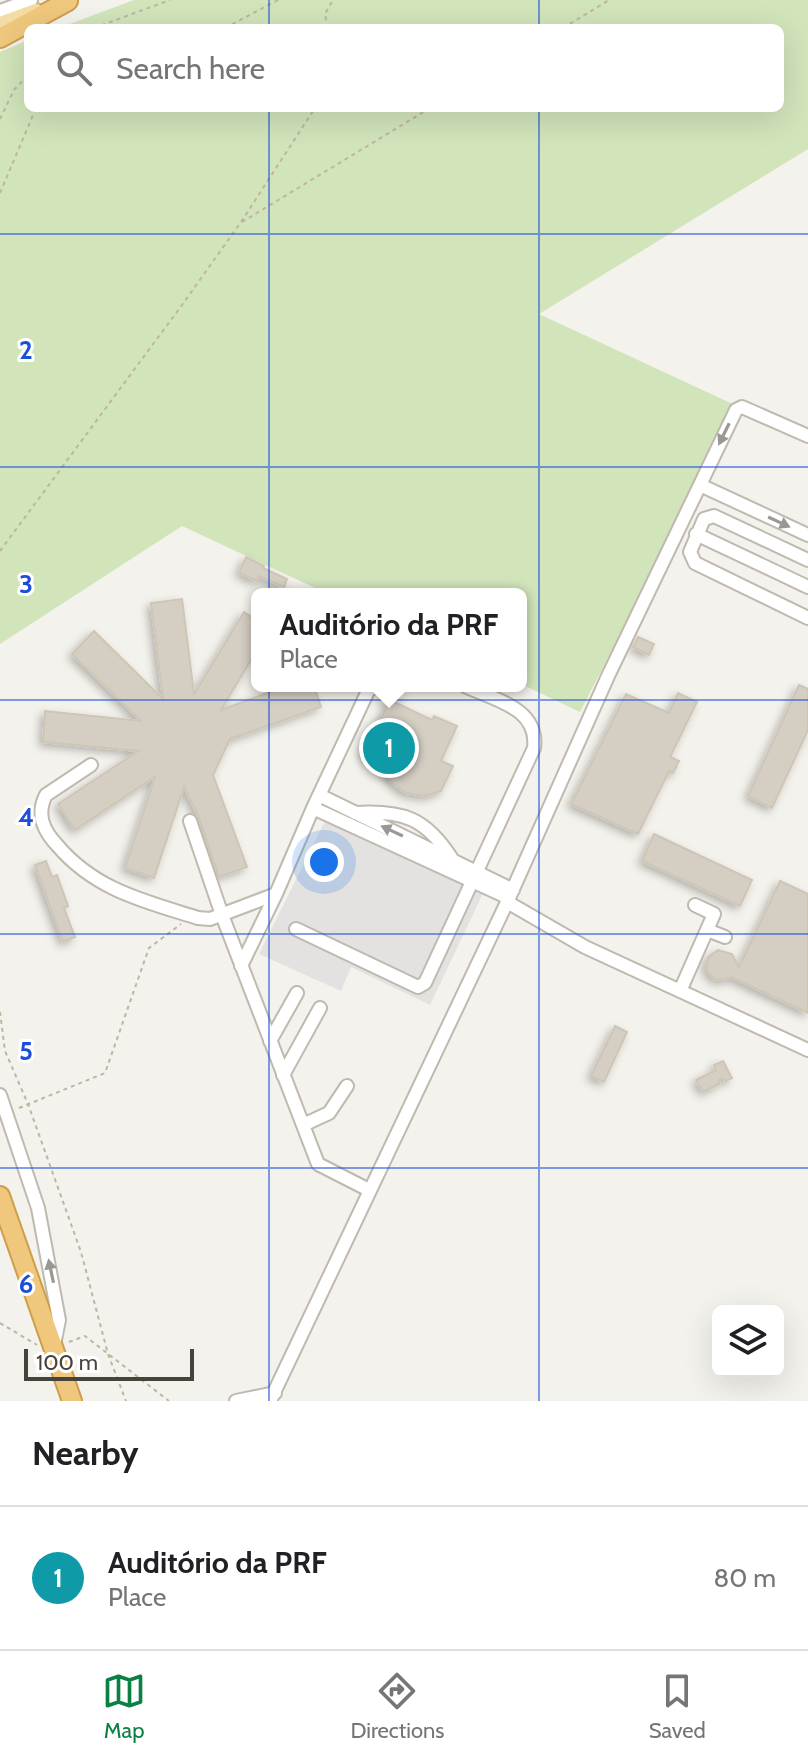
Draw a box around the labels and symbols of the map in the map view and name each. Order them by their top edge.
text: 2 [19,334,33,366]
one-way arrow [717,423,731,446]
one-way arrow [768,515,791,529]
text: 3 [19,568,33,600]
pin: 1 [363,718,415,778]
text: 4 [18,801,34,833]
one-way arrow [381,824,404,838]
your location [304,842,344,882]
text: 5 [19,1035,33,1067]
one-way arrow [44,1258,56,1283]
text: 6 [19,1268,33,1300]
scale bar [24,1345,194,1381]

